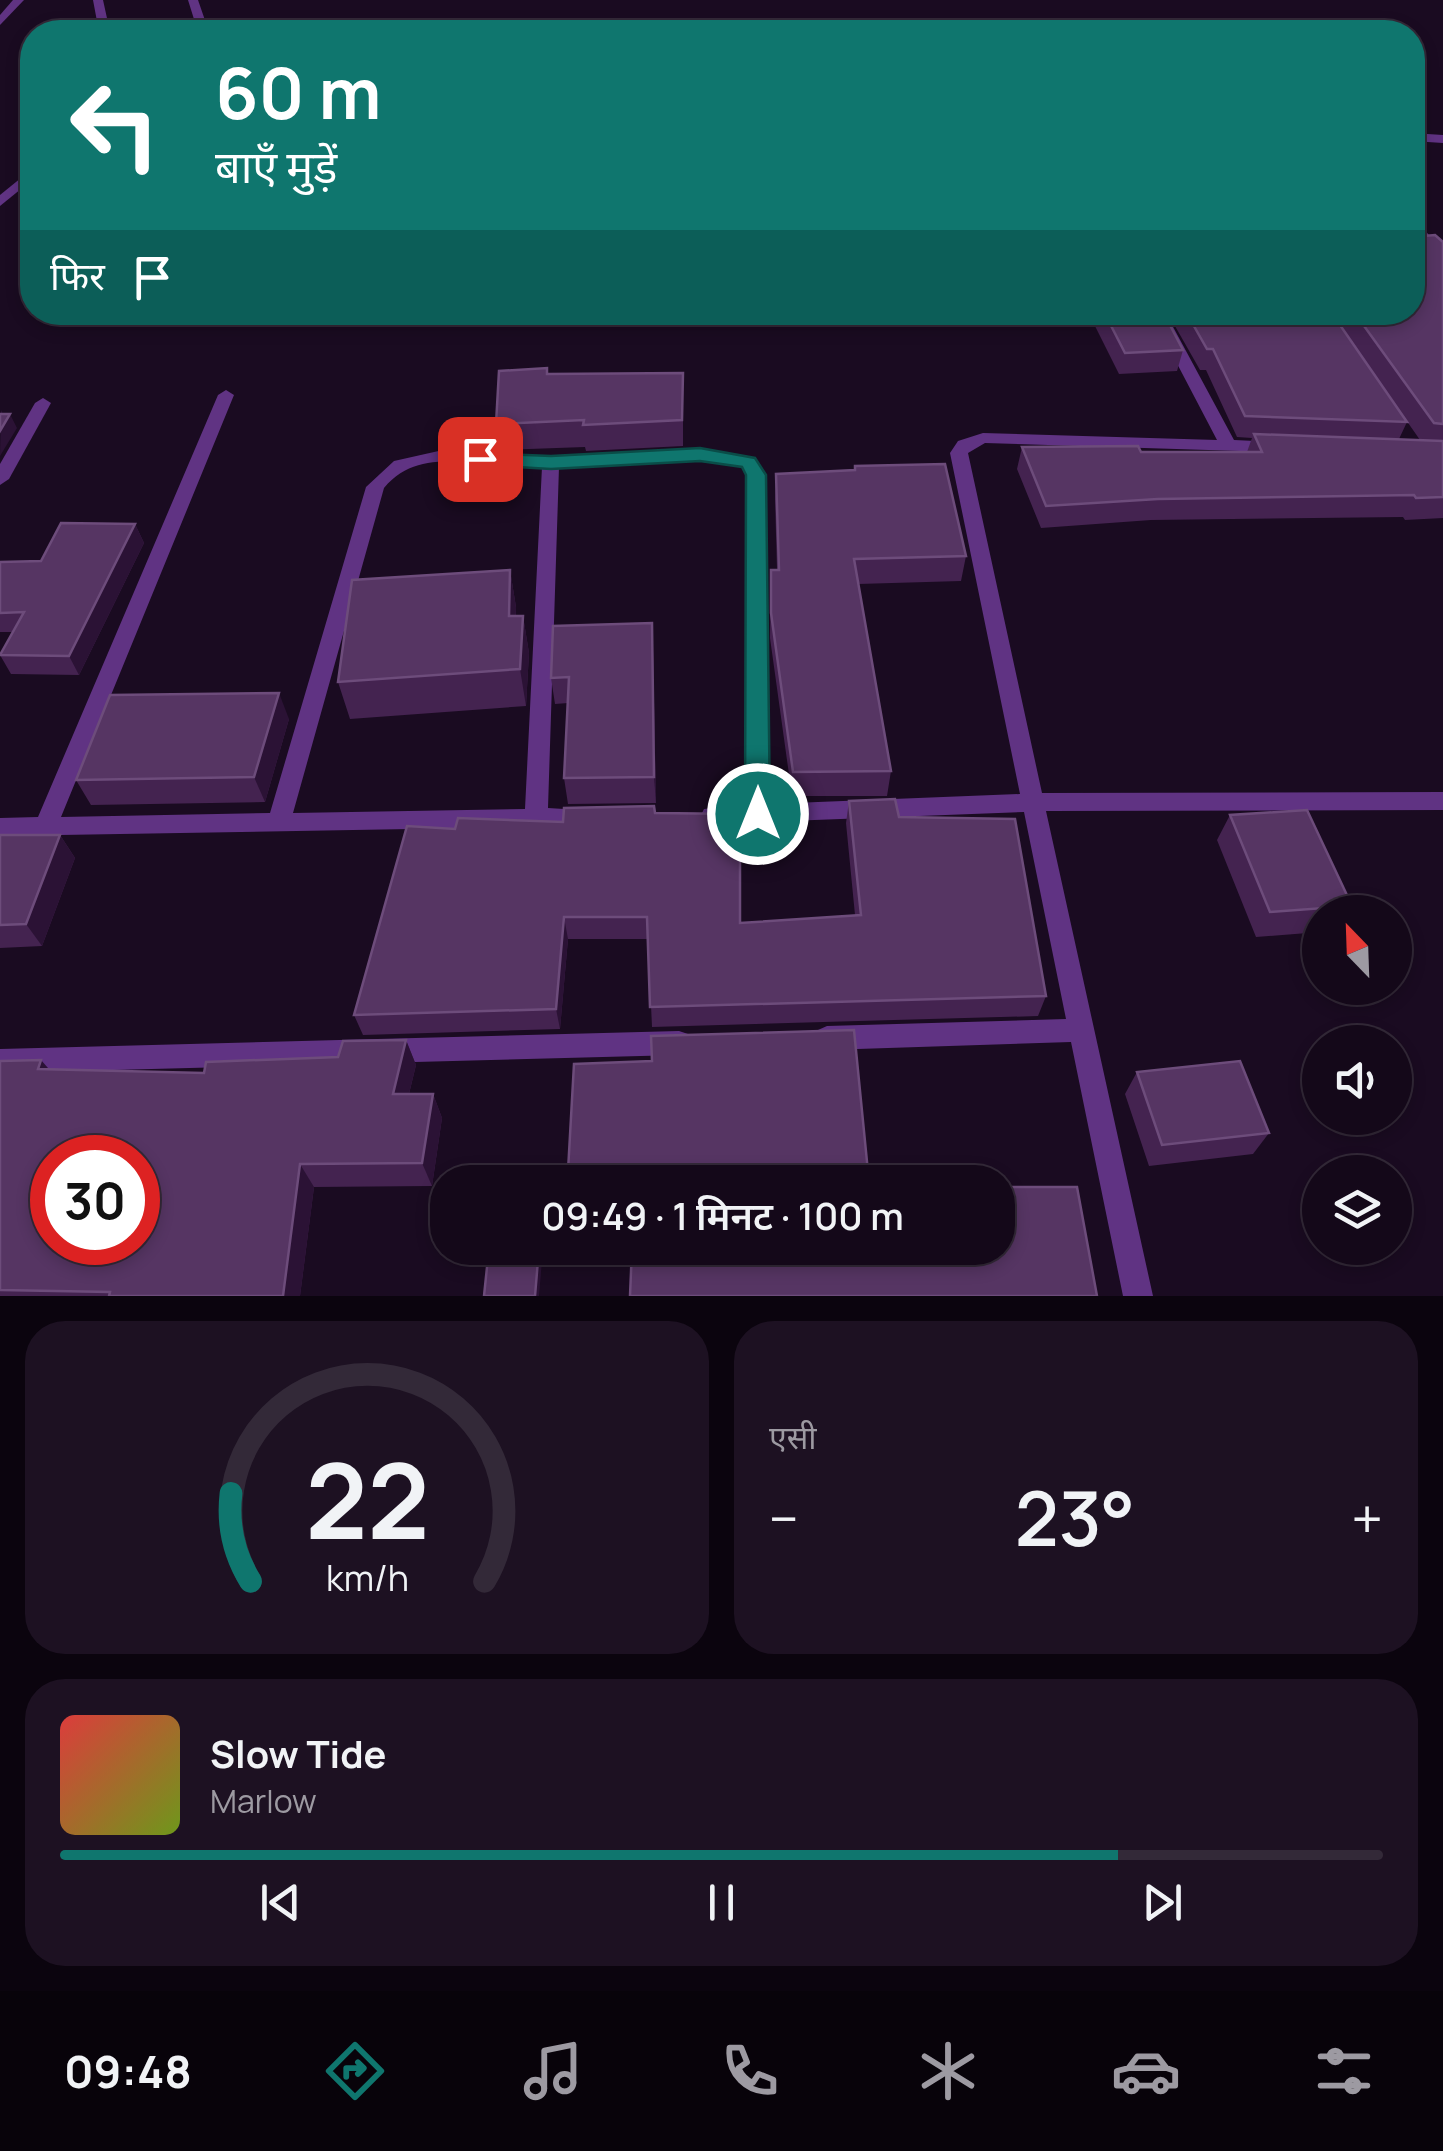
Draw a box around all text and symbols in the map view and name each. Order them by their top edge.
text: 60 m [215,44,382,140]
icon: left [50,60,180,190]
text: बाएँ मुड़ें [215,135,337,197]
text: फिर [50,249,105,301]
icon: arrive [125,250,180,305]
pin [438,417,523,502]
icon: arrive [453,432,508,487]
position arrow [706,762,810,866]
north arrow [1302,895,1412,1005]
map controls [1302,895,1412,1265]
button: sound [1302,1025,1412,1135]
speed limit sign: 30 [30,1135,160,1265]
button: layers [1302,1155,1412,1265]
text: 09:49 · 1 मिनट · 100 m [541,1189,904,1241]
text: एसी [769,1415,817,1459]
text: 22 [305,1428,429,1570]
text: 23° [1015,1466,1135,1569]
text: − [769,1480,799,1556]
text: + [1351,1480,1383,1556]
text: km/h [325,1553,409,1602]
text: Slow Tide [210,1727,387,1779]
text: Marlow [210,1779,317,1823]
icon: previous [253,1875,308,1930]
icon: pause [694,1875,749,1930]
icon: next [1135,1875,1190,1930]
icon: directions [320,2036,390,2106]
icon: music [518,2036,588,2106]
icon: phone [715,2036,785,2106]
icon: climate [913,2036,983,2106]
icon: car [1111,2036,1181,2106]
icon: filters [1309,2036,1379,2106]
text: 09:48 [64,2040,192,2102]

